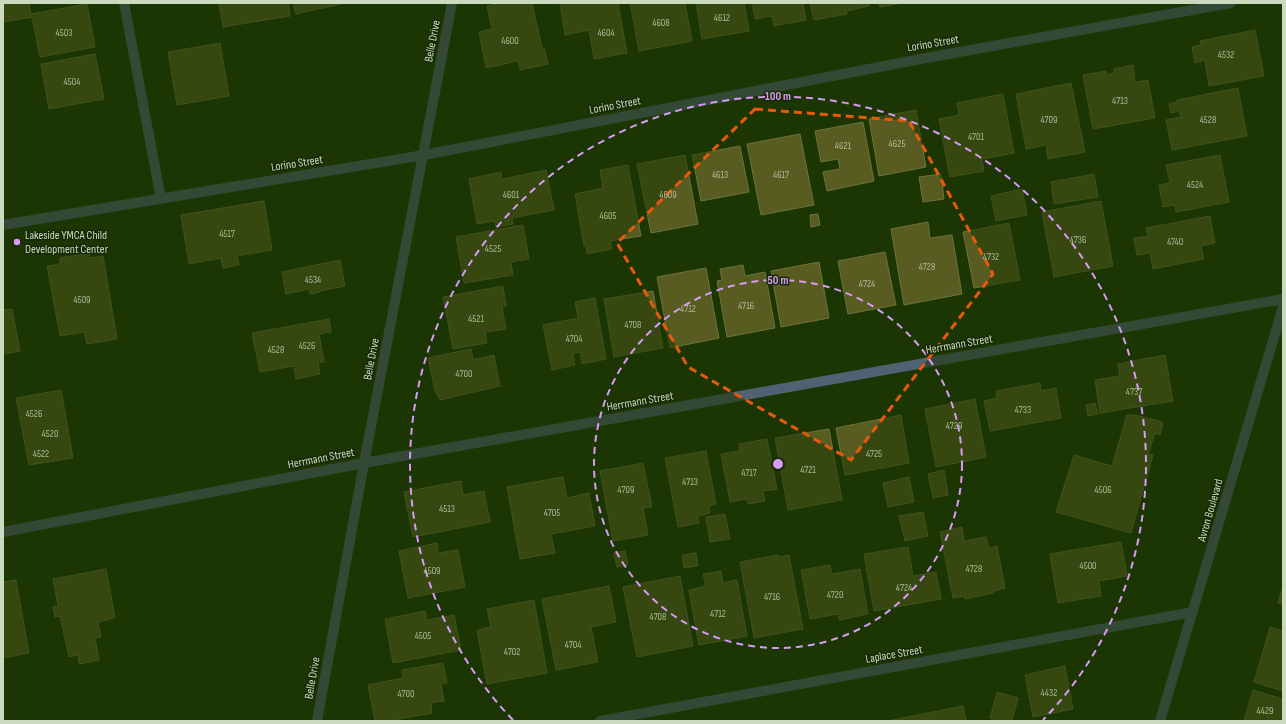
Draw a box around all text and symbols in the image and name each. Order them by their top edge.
house number: 4612 [714,12,730,24]
house number: 4608 [652,17,670,29]
street label: Belle Drive [421,19,444,63]
house number: 4503 [56,27,72,39]
house number: 4604 [597,27,615,39]
street label: Lorino Street [906,32,960,55]
house number: 4600 [501,35,519,47]
house number: 4532 [1218,49,1234,61]
house number: 4504 [64,76,80,88]
text: 100 m [765,89,791,104]
street label: Lorino Street [588,93,643,118]
house number: 4713 [1112,95,1128,107]
house number: 4709 [1041,114,1057,126]
house number: 4528 [1200,114,1216,126]
house number: 4701 [968,131,985,143]
house number: 4625 [889,138,905,150]
house number: 4621 [835,140,852,152]
street label: Lorino Street [270,152,324,175]
house number: 4613 [712,169,728,181]
house number: 4617 [773,169,789,181]
house number: 4524 [1187,179,1203,191]
house number: 4601 [503,189,520,201]
house number: 4609 [659,189,677,201]
house number: 4605 [599,210,617,222]
place label: Lakeside YMCA Child Development Center [25,228,109,257]
house number: 4517 [219,228,235,240]
house number: 4736 [1070,234,1086,246]
house number: 4740 [1167,236,1183,248]
marker: Lakeside YMCA Child Development Center [12,237,22,247]
house number: 4525 [485,243,501,255]
house number: 4732 [983,251,999,263]
house number: 4728 [919,261,935,273]
text: 50 m [768,273,788,288]
house number: 4534 [305,274,321,286]
house number: 4724 [859,278,875,290]
house number: 4509 [73,294,91,306]
house number: 4716 [738,300,754,312]
house number: 4712 [680,303,696,315]
house number: 4521 [468,313,484,325]
house number: 4708 [625,319,641,331]
street label: Herrmann Street [924,331,994,358]
house number: 4704 [566,333,582,345]
street label: Belle Drive [360,337,383,381]
house number: 4526 [299,340,315,352]
house number: 4528 [268,344,284,356]
house number: 4700 [456,368,473,380]
house number: 4737 [1126,386,1142,398]
street label: Herrmann Street [605,388,675,415]
house number: 4733 [1015,404,1031,416]
house number: 4526 [26,408,42,420]
house number: 4729 [946,420,962,432]
house number: 4520 [42,428,58,440]
street label: Herrmann Street [286,445,356,472]
house number: 4522 [33,448,49,460]
house number: 4725 [866,448,882,460]
centre of rings [771,457,785,471]
house number: 4721 [800,464,816,476]
house number: 4717 [741,467,757,479]
house number: 4713 [682,476,698,488]
street label: Avron Boulevard [1194,477,1227,544]
house number: 4709 [618,484,634,496]
house number: 4506 [1094,484,1112,496]
house number: 4513 [439,503,455,515]
house number: 4705 [544,507,560,519]
house number: 4500 [1079,560,1097,572]
house number: 4728 [966,563,982,575]
house number: 4509 [423,565,441,577]
house number: 4724 [896,582,912,594]
house number: 4720 [827,589,843,601]
house number: 4716 [764,591,780,603]
house number: 4712 [710,608,726,620]
house number: 4708 [650,611,666,623]
house number: 4505 [415,630,431,642]
house number: 4704 [565,639,581,651]
street label: Laplace Street [864,642,924,667]
house number: 4702 [504,646,520,658]
street label: Belle Drive [301,656,324,700]
house number: 4432 [1041,687,1057,699]
house number: 4700 [398,688,415,700]
house number: 4429 [1257,705,1274,717]

